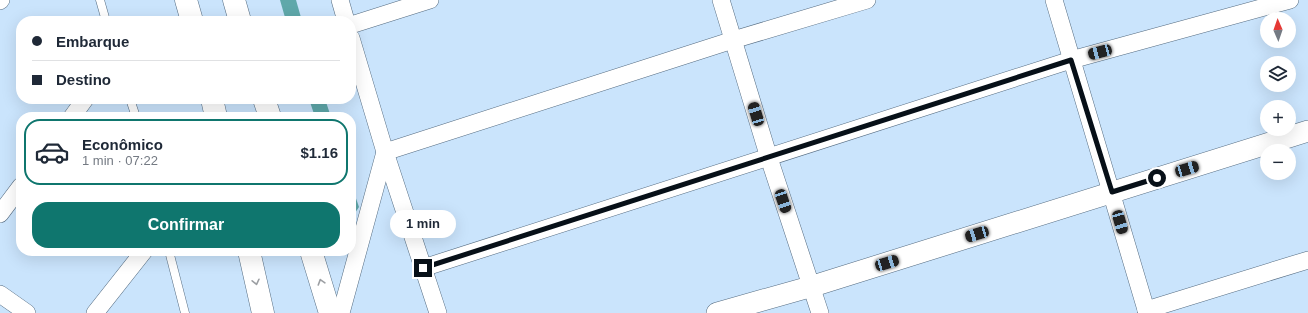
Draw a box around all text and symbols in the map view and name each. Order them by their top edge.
north arrow [1260,12,1296,48]
map controls [1260,12,1296,180]
text: Embarque [56,33,129,50]
car [1087,43,1113,61]
button: layers [1260,56,1296,92]
text: Destino [56,71,111,88]
button: + [1260,100,1296,136]
car [747,101,765,127]
icon: car [34,134,70,170]
text: Econômico [82,136,163,153]
text: $1.16 [300,144,338,161]
button: − [1260,144,1296,180]
text: 1 min · 07:22 [82,153,158,168]
car [1174,160,1200,178]
route start [1148,169,1166,187]
car [773,188,793,214]
button: Confirmar [32,202,340,248]
car [1111,209,1129,235]
callout: 1 min [390,210,456,238]
text: 1 min [406,216,440,231]
car [964,225,990,243]
car [874,254,900,272]
route end [414,259,432,277]
one-way arrow [251,278,260,285]
one-way arrow [317,279,326,286]

